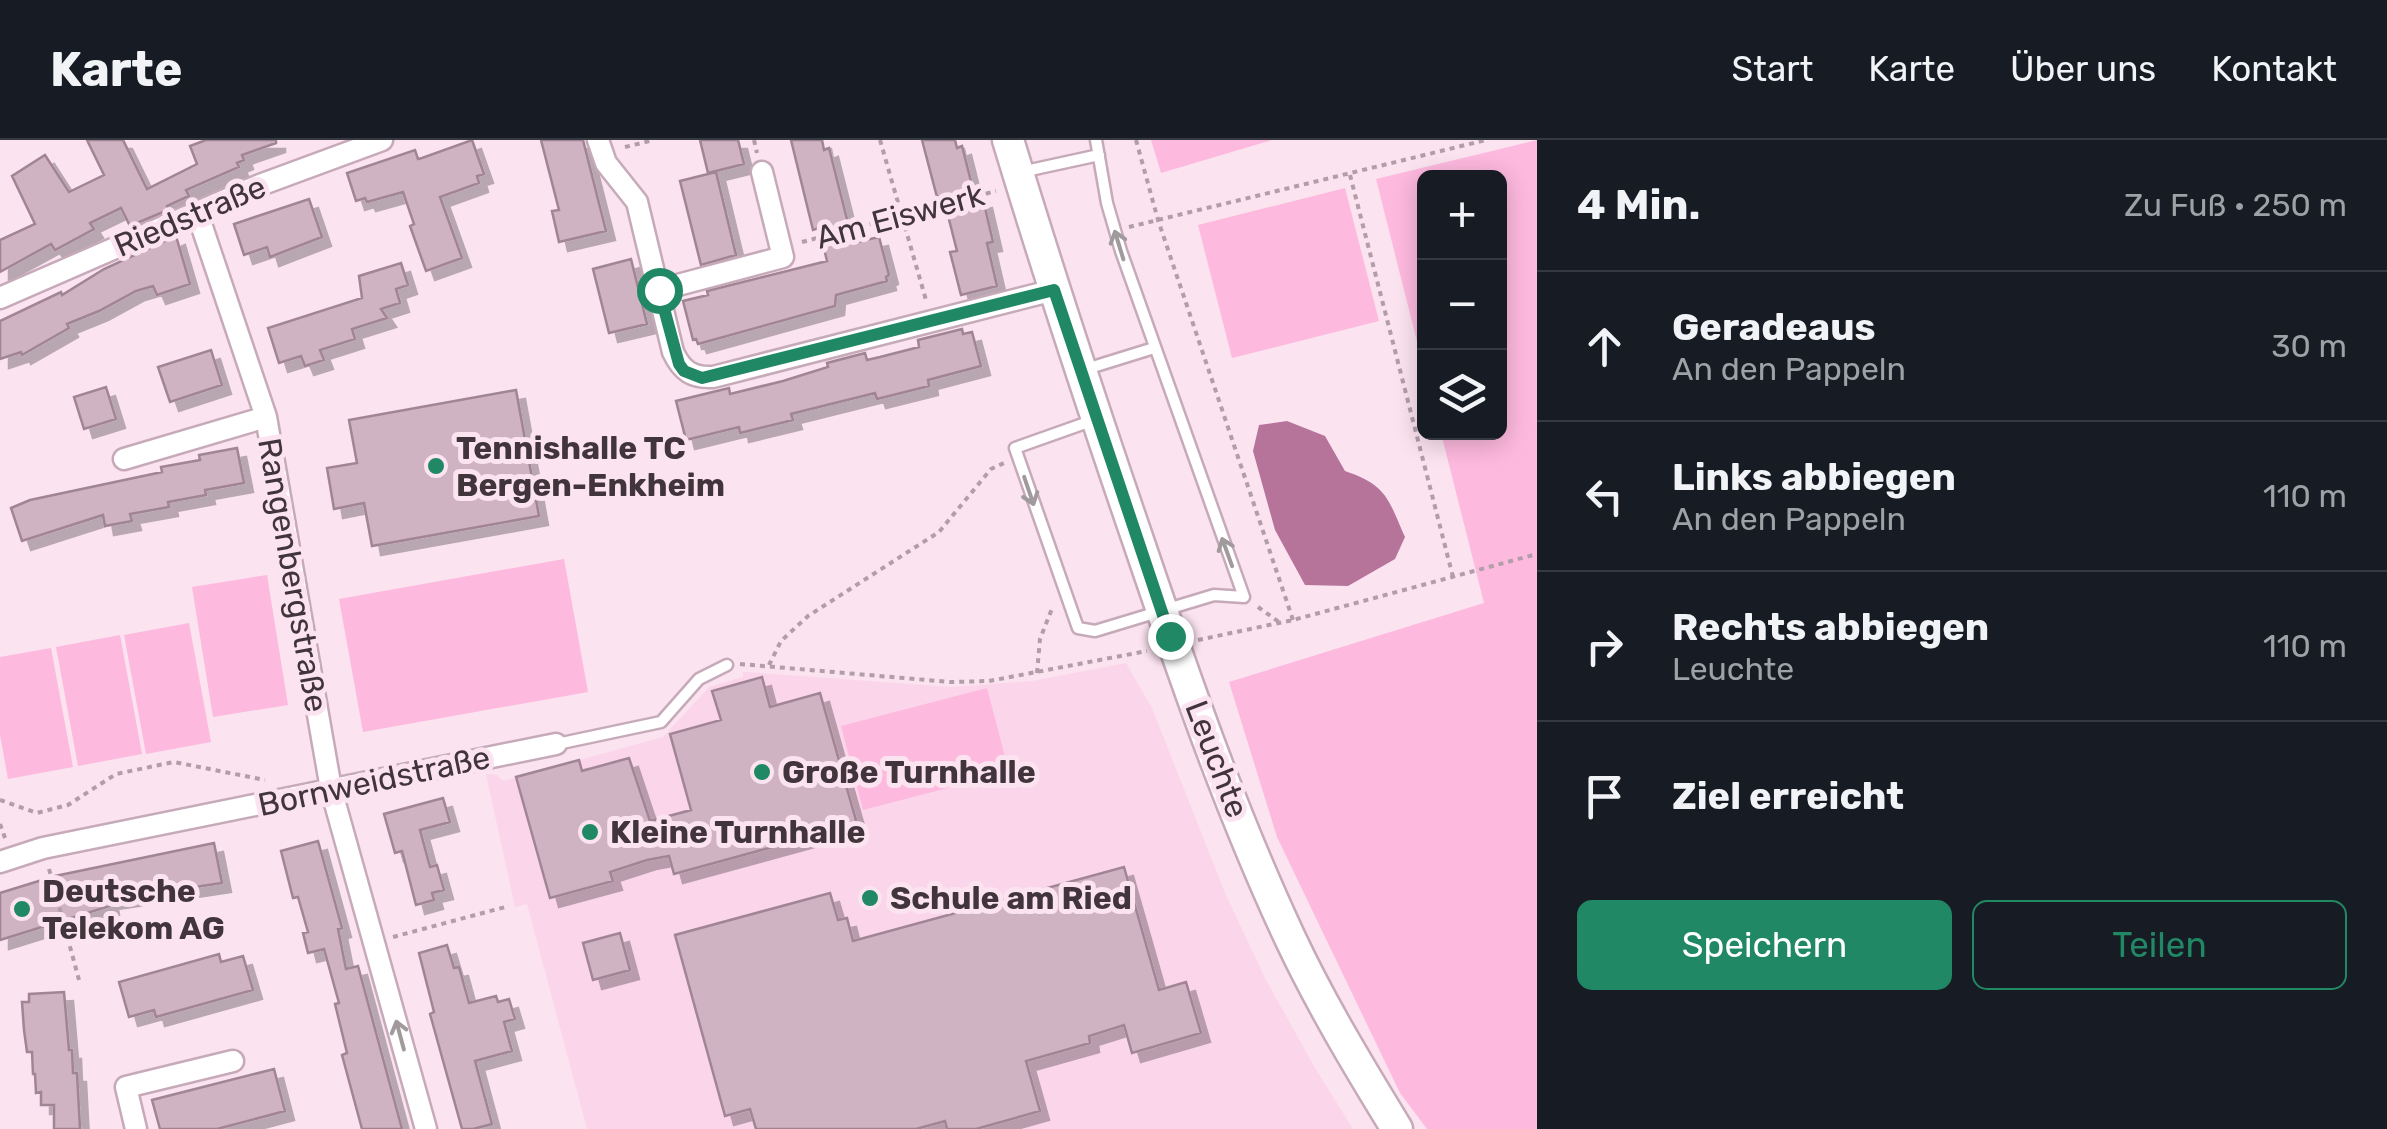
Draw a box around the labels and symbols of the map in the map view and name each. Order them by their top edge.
street label: Riedstraße [109,167,271,265]
street label: Am Eiswerk [812,175,989,257]
one-way arrow [1109,230,1127,262]
route start [637,268,683,314]
place label: Tennishalle TC Bergen-Enkheim [456,429,725,504]
street label: Rangenbergstraße [250,435,336,715]
marker: Tennishalle TC Bergen-Enkheim [425,455,447,477]
one-way arrow [1022,475,1040,507]
one-way arrow [1217,537,1235,568]
route end [1148,614,1194,660]
street label: Leuchte [1177,695,1257,823]
street label: Bornweidstraße [255,738,493,824]
place label: Große Turnhalle [782,753,1036,791]
marker: Große Turnhalle [751,761,773,783]
place label: Kleine Turnhalle [610,813,865,851]
marker: Kleine Turnhalle [579,821,601,843]
place label: Deutsche Telekom AG [42,872,225,947]
place label: Schule am Ried [890,879,1132,917]
marker: Schule am Ried [859,887,881,909]
marker: Deutsche Telekom AG [11,898,33,920]
one-way arrow [390,1020,409,1051]

